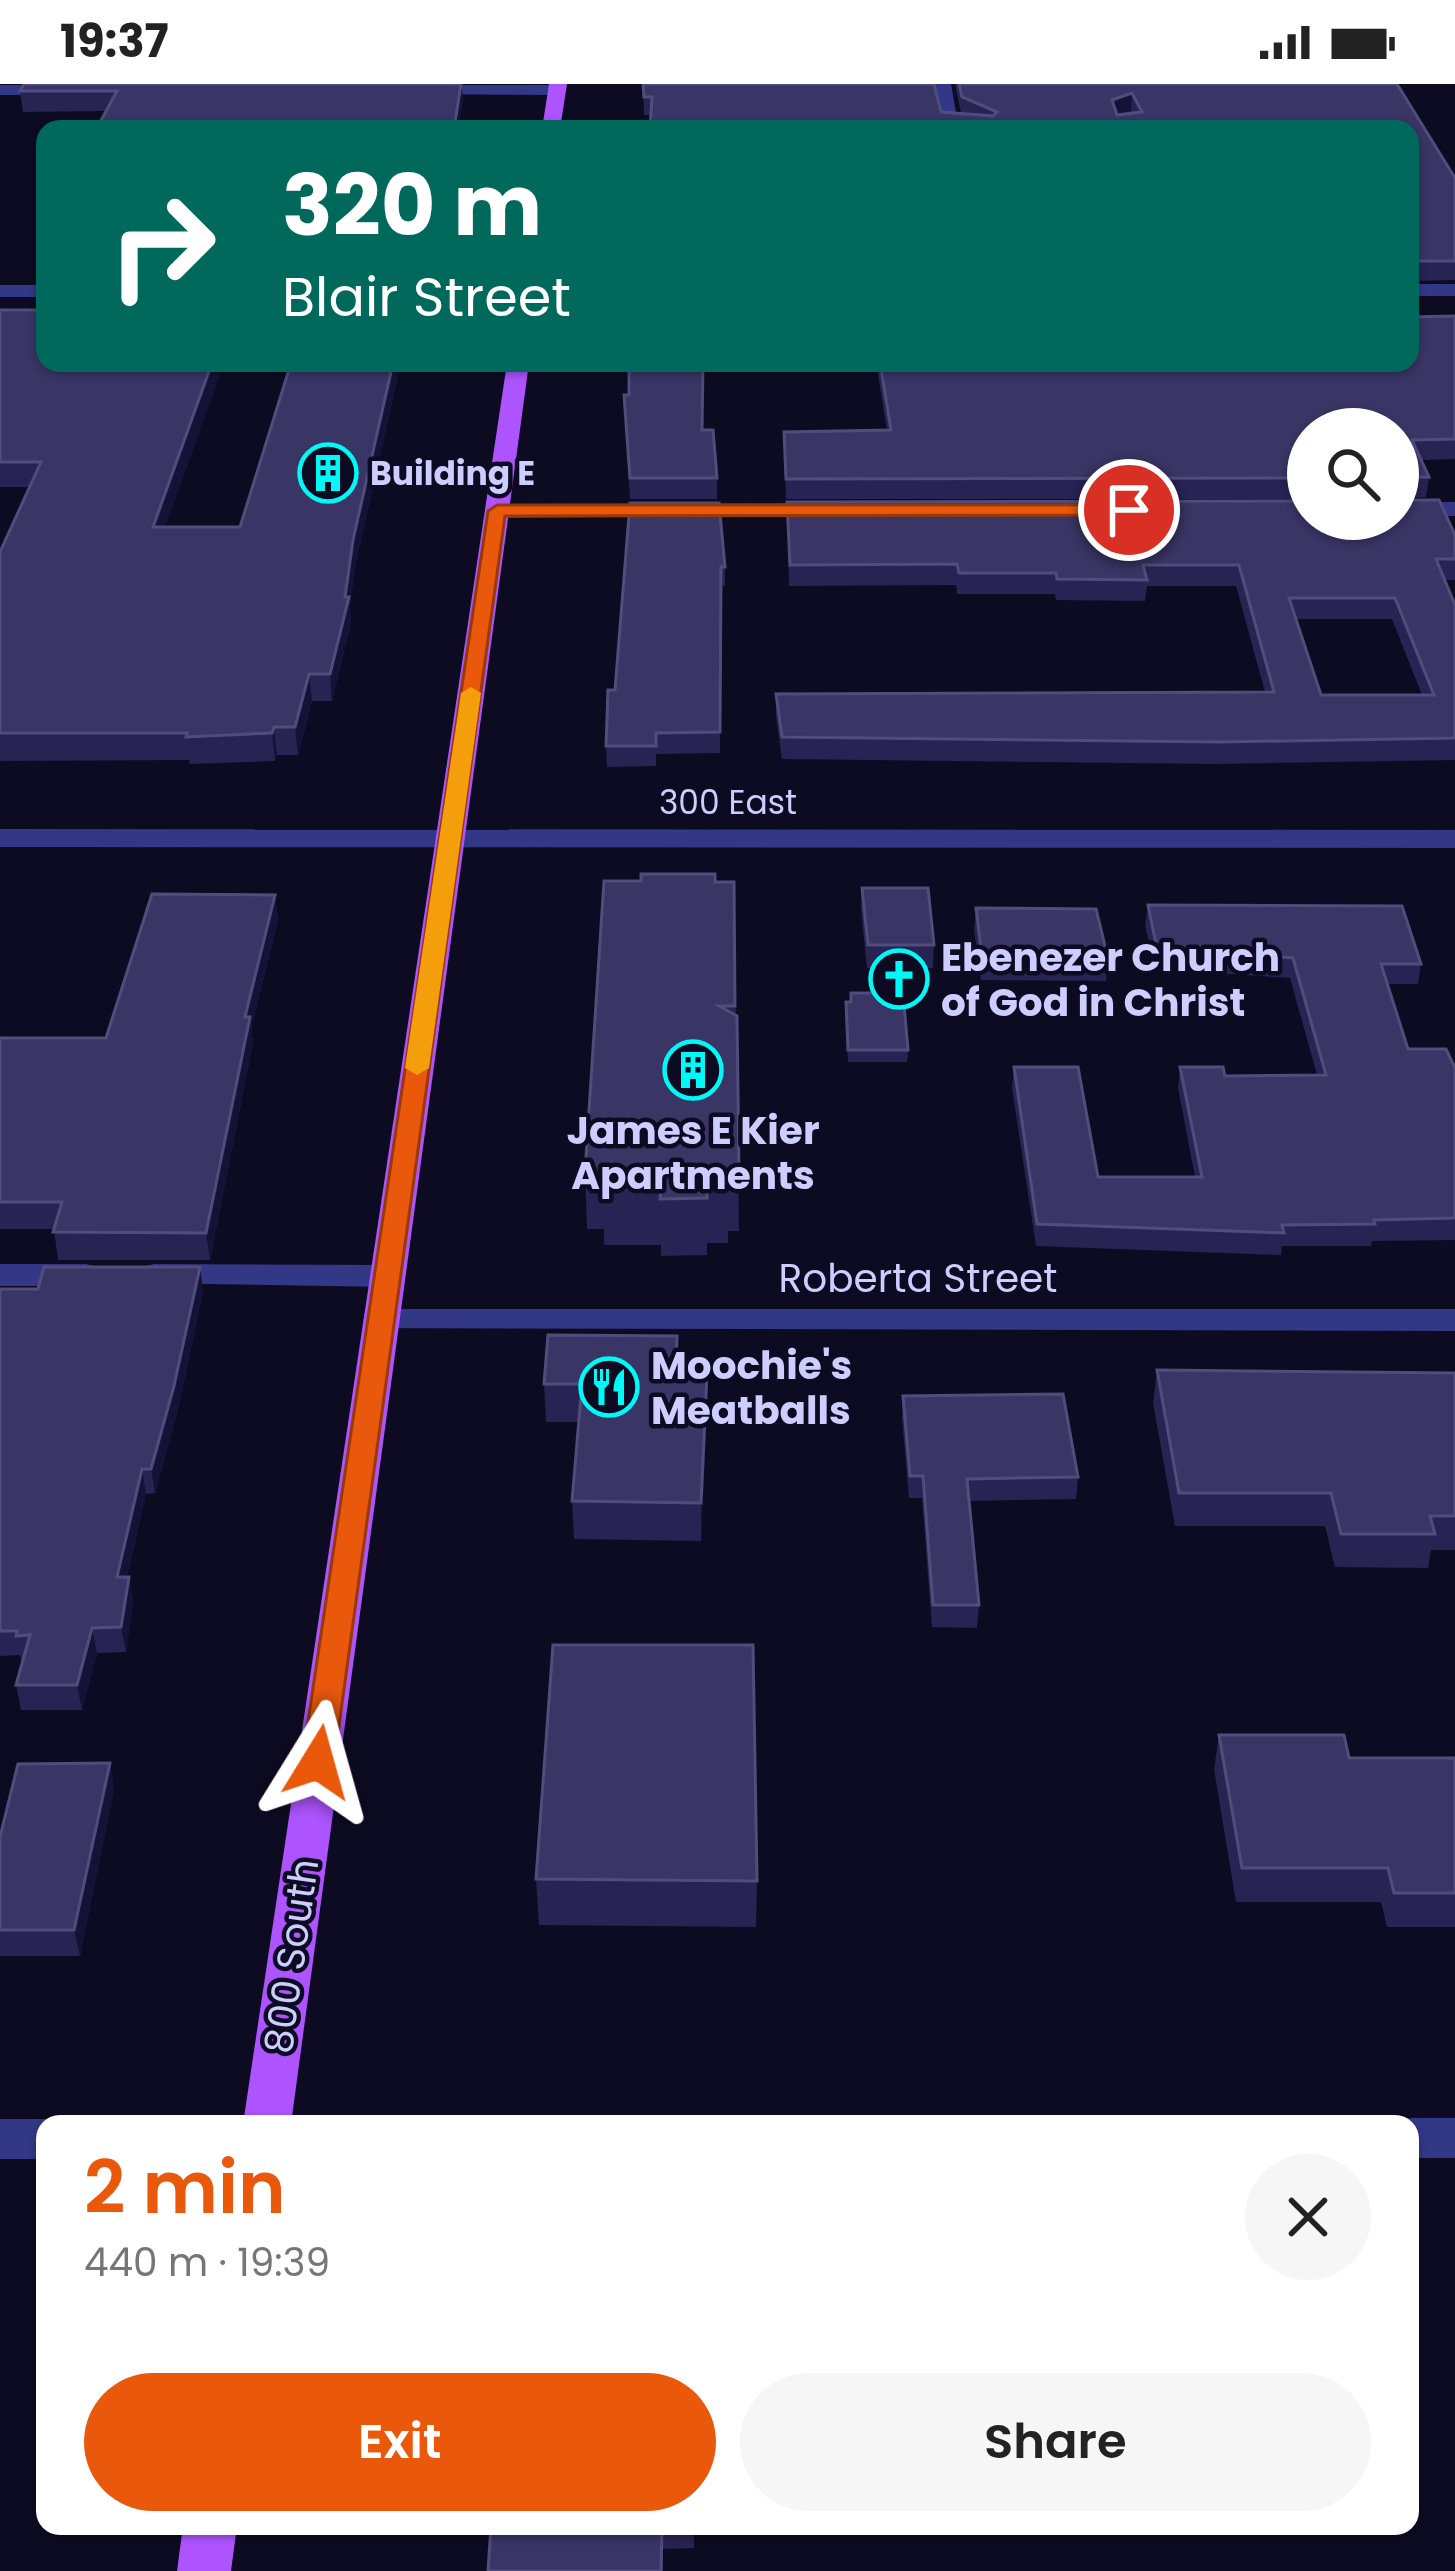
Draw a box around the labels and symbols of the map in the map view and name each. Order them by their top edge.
building icon: Building E [297,442,359,504]
place label: Building E [370,450,535,497]
pin [1078,459,1180,561]
street label: 300 East [659,779,797,826]
place label: Ebenezer Church of God in Christ [941,930,1280,1030]
church icon: Ebenezer Church of God in Christ [868,948,930,1010]
building icon: James E Kier Apartments [662,1039,724,1101]
place label: James E Kier Apartments [566,1103,820,1203]
street label: Roberta Street [779,1251,1057,1306]
place label: Moochie's Meatballs [651,1338,852,1438]
restaurant icon: Moochie's Meatballs [578,1356,640,1418]
position arrow [255,1699,381,1825]
street label: 800 South [251,1855,332,2057]

